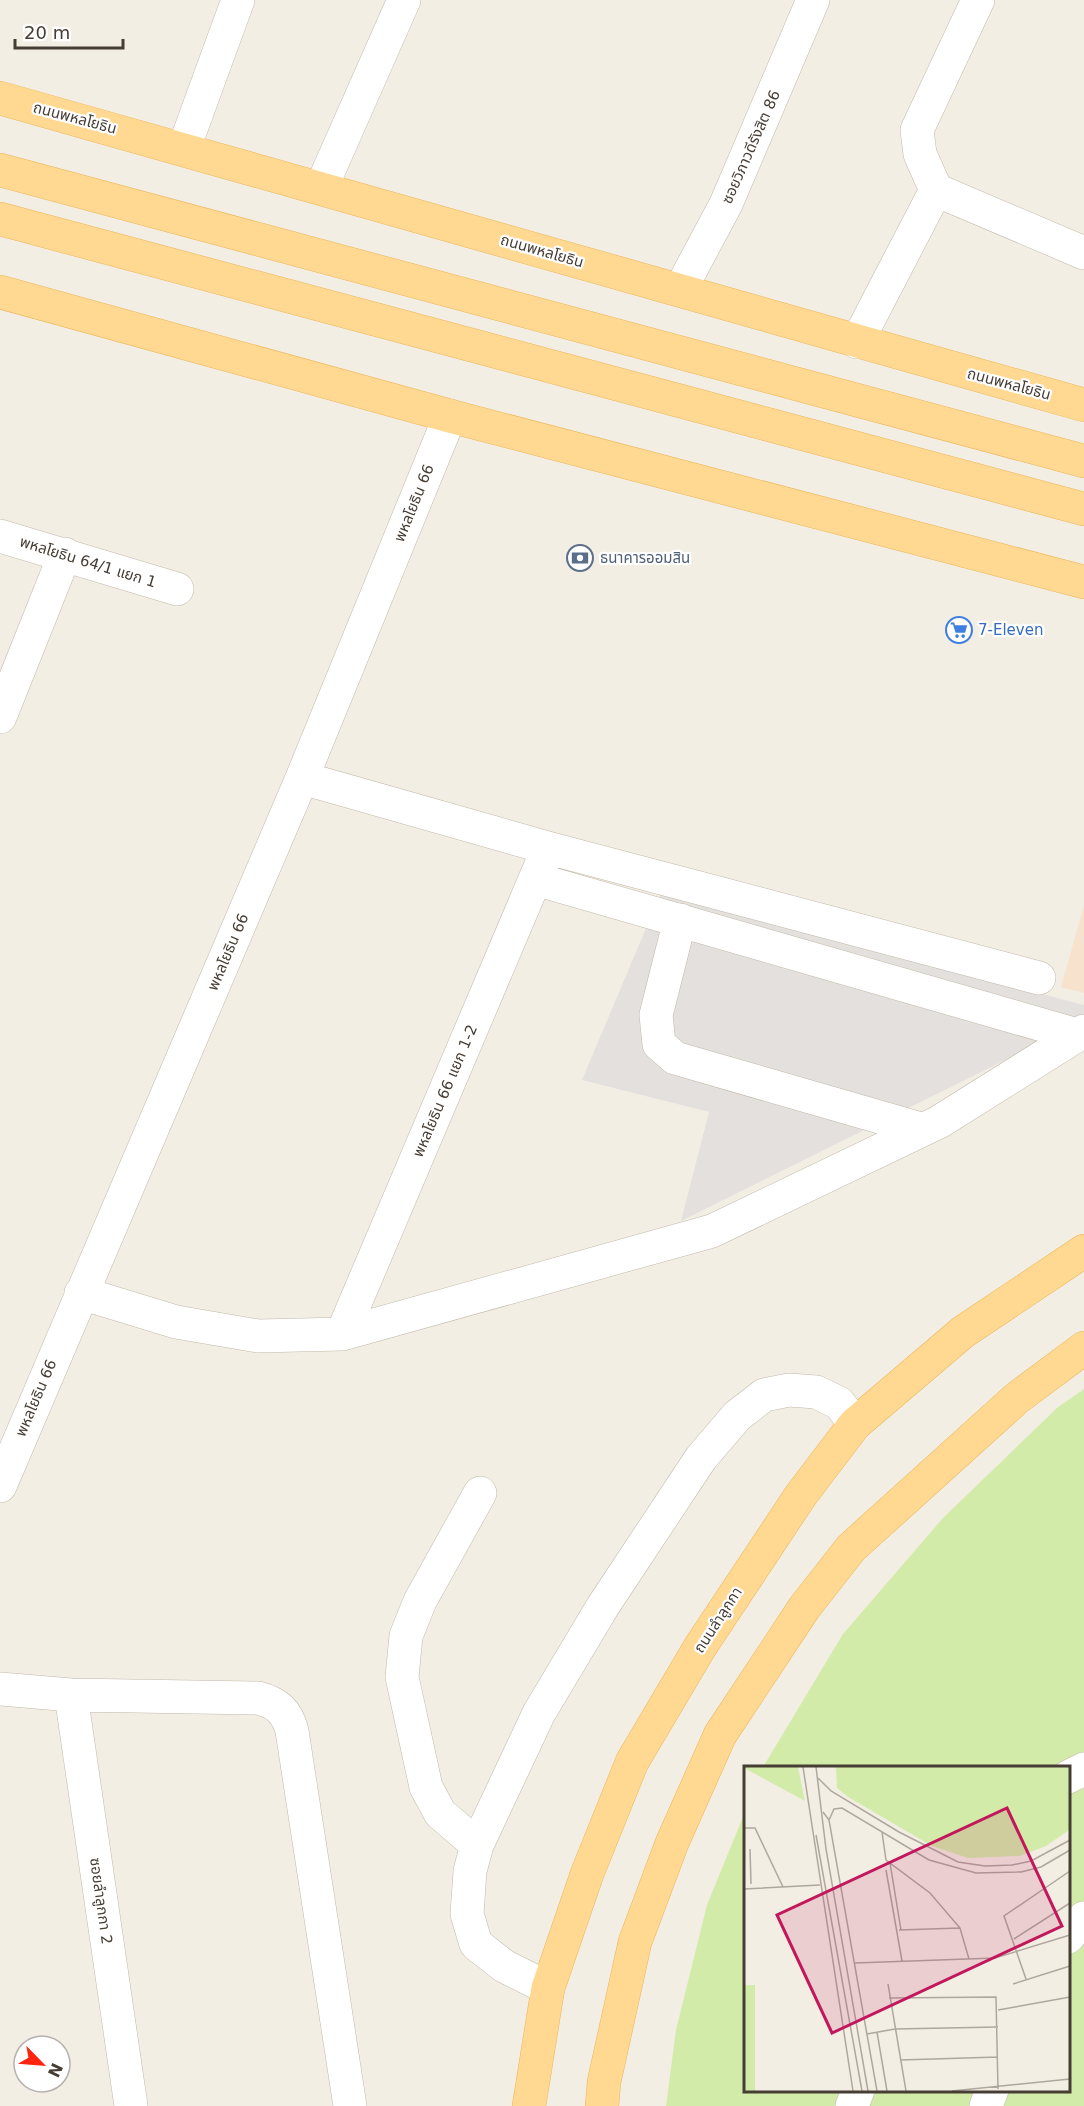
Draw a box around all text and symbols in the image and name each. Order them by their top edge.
scale bar [15,12,123,50]
text: 20 m [24,22,70,43]
street label: ซอยวิภาวดีรังสิต 86 [718,87,784,207]
street label: ถนนพหลโยธิน [31,98,119,138]
street label: ถนนพหลโยธิน [498,231,586,271]
street label: ถนนพหลโยธิน [965,364,1053,404]
street label: พหลโยธิน 66 [390,462,438,544]
street label: พหลโยธิน 64/1 แยก 1 [18,533,158,591]
bank icon: ธนาคารออมสิน [565,543,595,573]
place label: ธนาคารออมสิน [600,549,690,567]
supermarket icon: 7-Eleven [944,615,974,645]
place label: 7-Eleven [978,621,1043,639]
street label: พหลโยธิน 66 [204,911,252,993]
street label: พหลโยธิน 66 แยก 1-2 [409,1022,481,1160]
street label: พหลโยธิน 66 [12,1357,60,1439]
street label: ถนนลำลูกกา [690,1584,746,1656]
inset map [744,1766,1069,2091]
street label: ซอยลำลูกกา 2 [86,1856,116,1946]
north arrow [12,2034,72,2094]
text: N [44,2060,67,2080]

